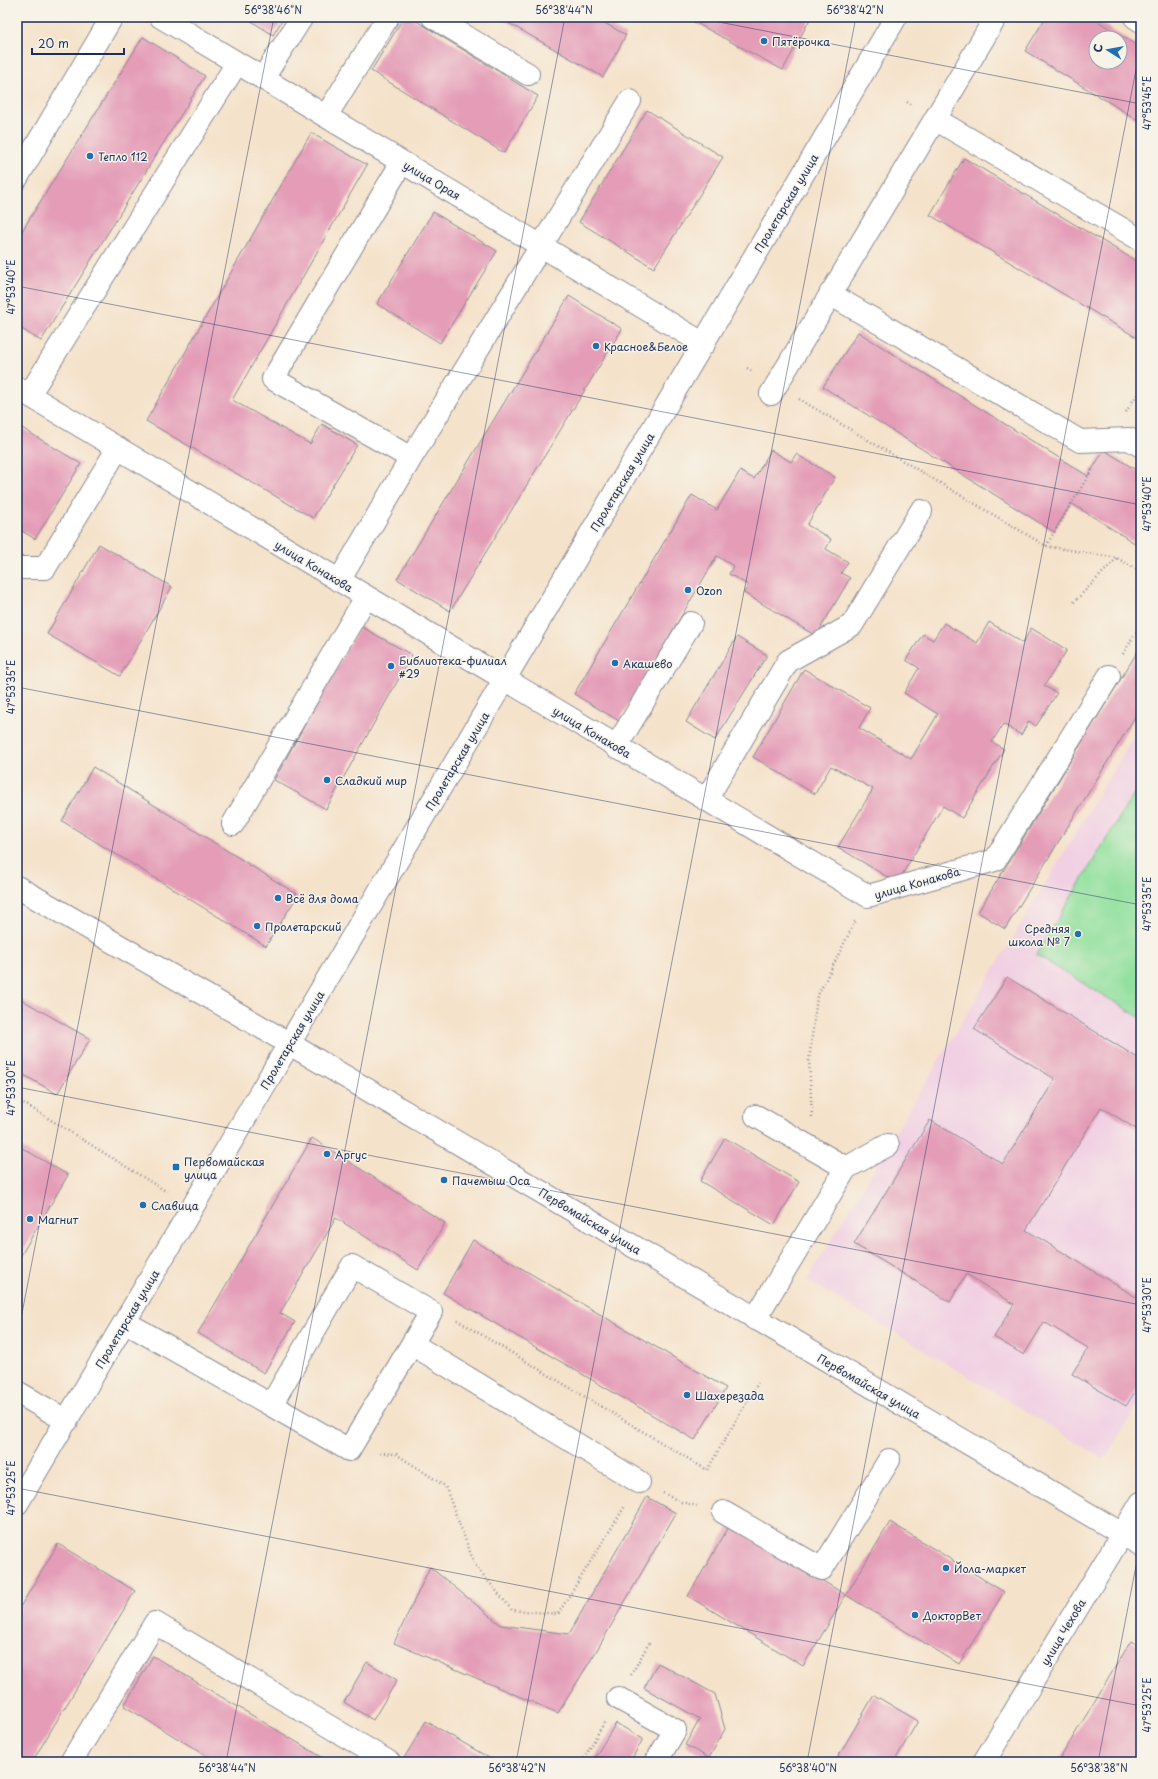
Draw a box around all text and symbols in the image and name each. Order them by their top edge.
text: 56°38'46"N [244,2,302,17]
text: 56°38'44"N [535,2,593,17]
text: 56°38'42"N [826,2,884,17]
scale bar [32,30,124,56]
north arrow [1088,30,1128,70]
place label: Пятёрочка [772,33,830,50]
text: 20 m [38,34,69,52]
marker: Пятёрочка [759,36,769,46]
text: С [1089,42,1107,54]
text: 47°53'45"E [1139,76,1154,130]
place label: Тепло 112 [98,148,148,165]
street label: Пролетарская улица [750,150,822,256]
marker: Тепло 112 [85,151,95,161]
street label: улица Орая [400,156,464,204]
text: 47°53'40"E [3,259,18,315]
place label: Красное&Белое [604,338,688,355]
marker: Красное&Белое [591,341,601,351]
street label: Пролетарская улица [586,429,658,535]
text: 47°53'40"E [1139,476,1154,532]
street label: улица Конакова [272,536,356,596]
place label: Ozon [696,582,722,599]
marker: Ozon [683,585,693,595]
place label: Библиотека-филиал #29 [399,652,507,682]
place label: Акашево [623,655,673,672]
marker: Акашево [610,658,620,668]
text: 47°53'35"E [3,660,18,714]
marker: Библиотека-филиал #29 [386,661,396,671]
street label: улица Конакова [550,702,634,762]
street label: Пролетарская улица [421,708,493,814]
place label: Сладкий мир [335,772,407,789]
marker: Сладкий мир [322,775,332,785]
street label: улица Конакова [872,863,962,903]
text: 47°53'35"E [1139,877,1154,931]
place label: Всё для дома [286,890,359,907]
marker: Всё для дома [273,893,283,903]
place label: Пролетарский [265,918,342,935]
place label: Средняя школа № 7 [1008,920,1070,950]
marker: Пролетарский [252,921,262,931]
marker: Средняя школа № 7 [1073,929,1083,939]
street label: Пролетарская улица [256,987,328,1093]
text: 47°53'30"E [3,1060,18,1116]
place label: Аргус [335,1146,367,1163]
marker: Аргус [322,1149,332,1159]
place label: Первомайская улица [184,1153,265,1183]
marker: Первомайская улица [171,1162,181,1172]
place label: Пачемыш Оса [452,1172,530,1189]
marker: Пачемыш Оса [439,1175,449,1185]
street label: Первомайская улица [536,1184,644,1258]
place label: Славица [151,1197,199,1214]
marker: Славица [138,1200,148,1210]
place label: Магнит [38,1211,79,1228]
marker: Магнит [25,1214,35,1224]
street label: Пролетарская улица [91,1266,163,1372]
text: 47°53'30"E [1139,1277,1154,1333]
street label: Первомайская улица [814,1349,924,1423]
place label: Шахерезада [695,1387,764,1404]
marker: Шахерезада [682,1390,692,1400]
text: 47°53'25"E [3,1461,18,1515]
place label: Йола-маркет [954,1560,1027,1577]
marker: Йола-маркет [941,1563,951,1573]
street label: улица Чехова [1036,1595,1090,1668]
place label: ДокторВет [922,1607,982,1624]
marker: ДокторВет [910,1610,920,1620]
text: 47°53'25"E [1139,1678,1154,1732]
text: 56°38'44"N [198,1760,256,1775]
text: 56°38'42"N [488,1760,546,1775]
text: 56°38'40"N [779,1760,837,1775]
text: 56°38'38"N [1070,1760,1128,1775]

